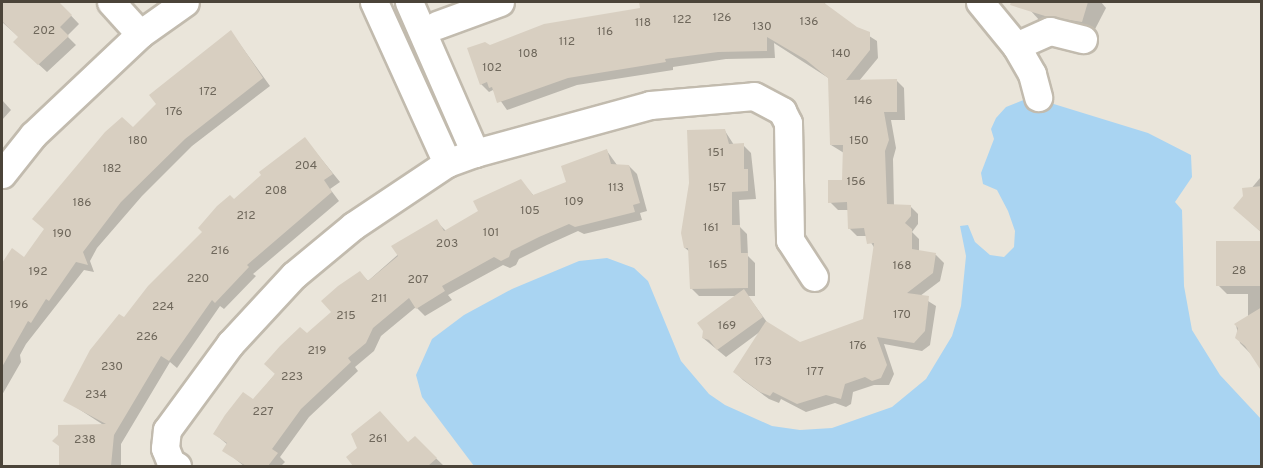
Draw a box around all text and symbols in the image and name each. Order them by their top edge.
house number: 126 [713,12,731,26]
house number: 122 [672,14,692,28]
house number: 136 [800,16,818,30]
house number: 118 [635,17,651,31]
house number: 130 [752,21,772,35]
house number: 202 [33,25,55,39]
house number: 116 [597,26,613,40]
house number: 112 [559,36,575,50]
house number: 108 [518,48,538,62]
house number: 140 [831,48,851,62]
house number: 102 [482,62,502,76]
house number: 172 [199,86,217,100]
house number: 146 [854,95,872,109]
house number: 176 [165,106,183,120]
house number: 180 [128,135,148,149]
house number: 150 [849,135,869,149]
house number: 151 [708,147,724,161]
house number: 204 [295,160,317,174]
house number: 182 [103,163,121,177]
house number: 156 [846,176,866,190]
house number: 113 [608,182,624,196]
house number: 157 [708,182,726,196]
house number: 208 [265,185,287,199]
house number: 109 [564,196,584,210]
house number: 186 [73,197,91,211]
house number: 105 [520,205,540,219]
house number: 212 [236,210,256,224]
house number: 161 [703,222,719,236]
house number: 101 [483,227,499,241]
house number: 190 [52,228,72,242]
house number: 203 [436,238,458,252]
house number: 216 [211,245,229,259]
house number: 165 [708,259,728,273]
house number: 168 [893,260,911,274]
house number: 28 [1232,265,1246,279]
house number: 192 [29,266,47,280]
house number: 220 [187,273,209,287]
house number: 207 [408,274,428,288]
house number: 211 [371,293,387,307]
house number: 196 [10,299,28,313]
house number: 224 [152,301,174,315]
house number: 170 [893,309,911,323]
house number: 215 [336,310,356,324]
house number: 169 [718,320,736,334]
house number: 226 [136,331,158,345]
house number: 176 [849,340,867,354]
house number: 219 [308,345,326,359]
house number: 173 [754,356,772,370]
house number: 230 [101,361,123,375]
house number: 177 [806,366,824,380]
house number: 223 [281,371,303,385]
house number: 234 [85,389,107,403]
house number: 227 [253,406,273,420]
house number: 261 [369,433,387,447]
house number: 238 [74,434,96,448]

